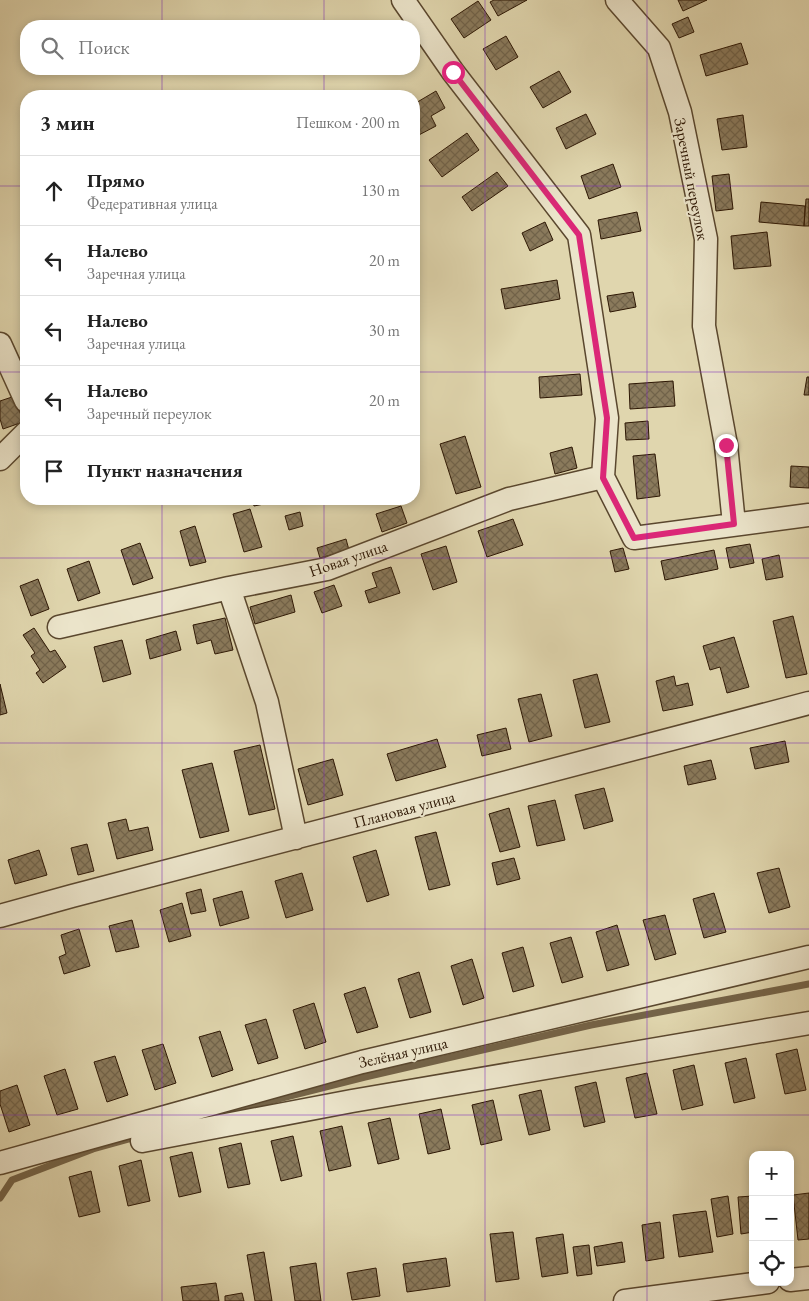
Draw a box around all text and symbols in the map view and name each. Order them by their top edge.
search box [20,20,420,75]
icon: search [38,34,66,62]
text: Поиск [78,35,130,60]
route start [442,61,465,84]
text: 3 мин [40,109,95,136]
text: Пешком · 200 m [296,112,400,133]
street label: Заречный переулок [669,116,714,243]
text: Прямо [87,168,145,193]
icon: ahead [40,177,68,205]
text: 130 m [361,180,400,201]
text: Федеративная улица [87,193,218,214]
text: Налево [87,238,148,263]
icon: left [40,247,68,275]
text: 20 m [369,250,400,271]
text: Заречная улица [87,263,186,284]
text: Налево [87,308,148,333]
icon: left [40,317,68,345]
text: 30 m [369,320,400,341]
text: Заречная улица [87,333,186,354]
text: Налево [87,378,148,403]
icon: left [40,387,68,415]
text: 20 m [369,390,400,411]
text: Заречный переулок [87,403,212,424]
route end [715,434,738,457]
icon: arrive [40,457,68,485]
text: Пункт назначения [87,458,243,483]
street label: Новая улица [306,535,391,582]
street label: Плановая улица [351,786,458,833]
street label: Зелёная улица [357,1032,450,1073]
map controls [749,1151,794,1286]
button: + [749,1151,794,1196]
button: − [749,1196,794,1241]
button: locate [749,1241,794,1286]

